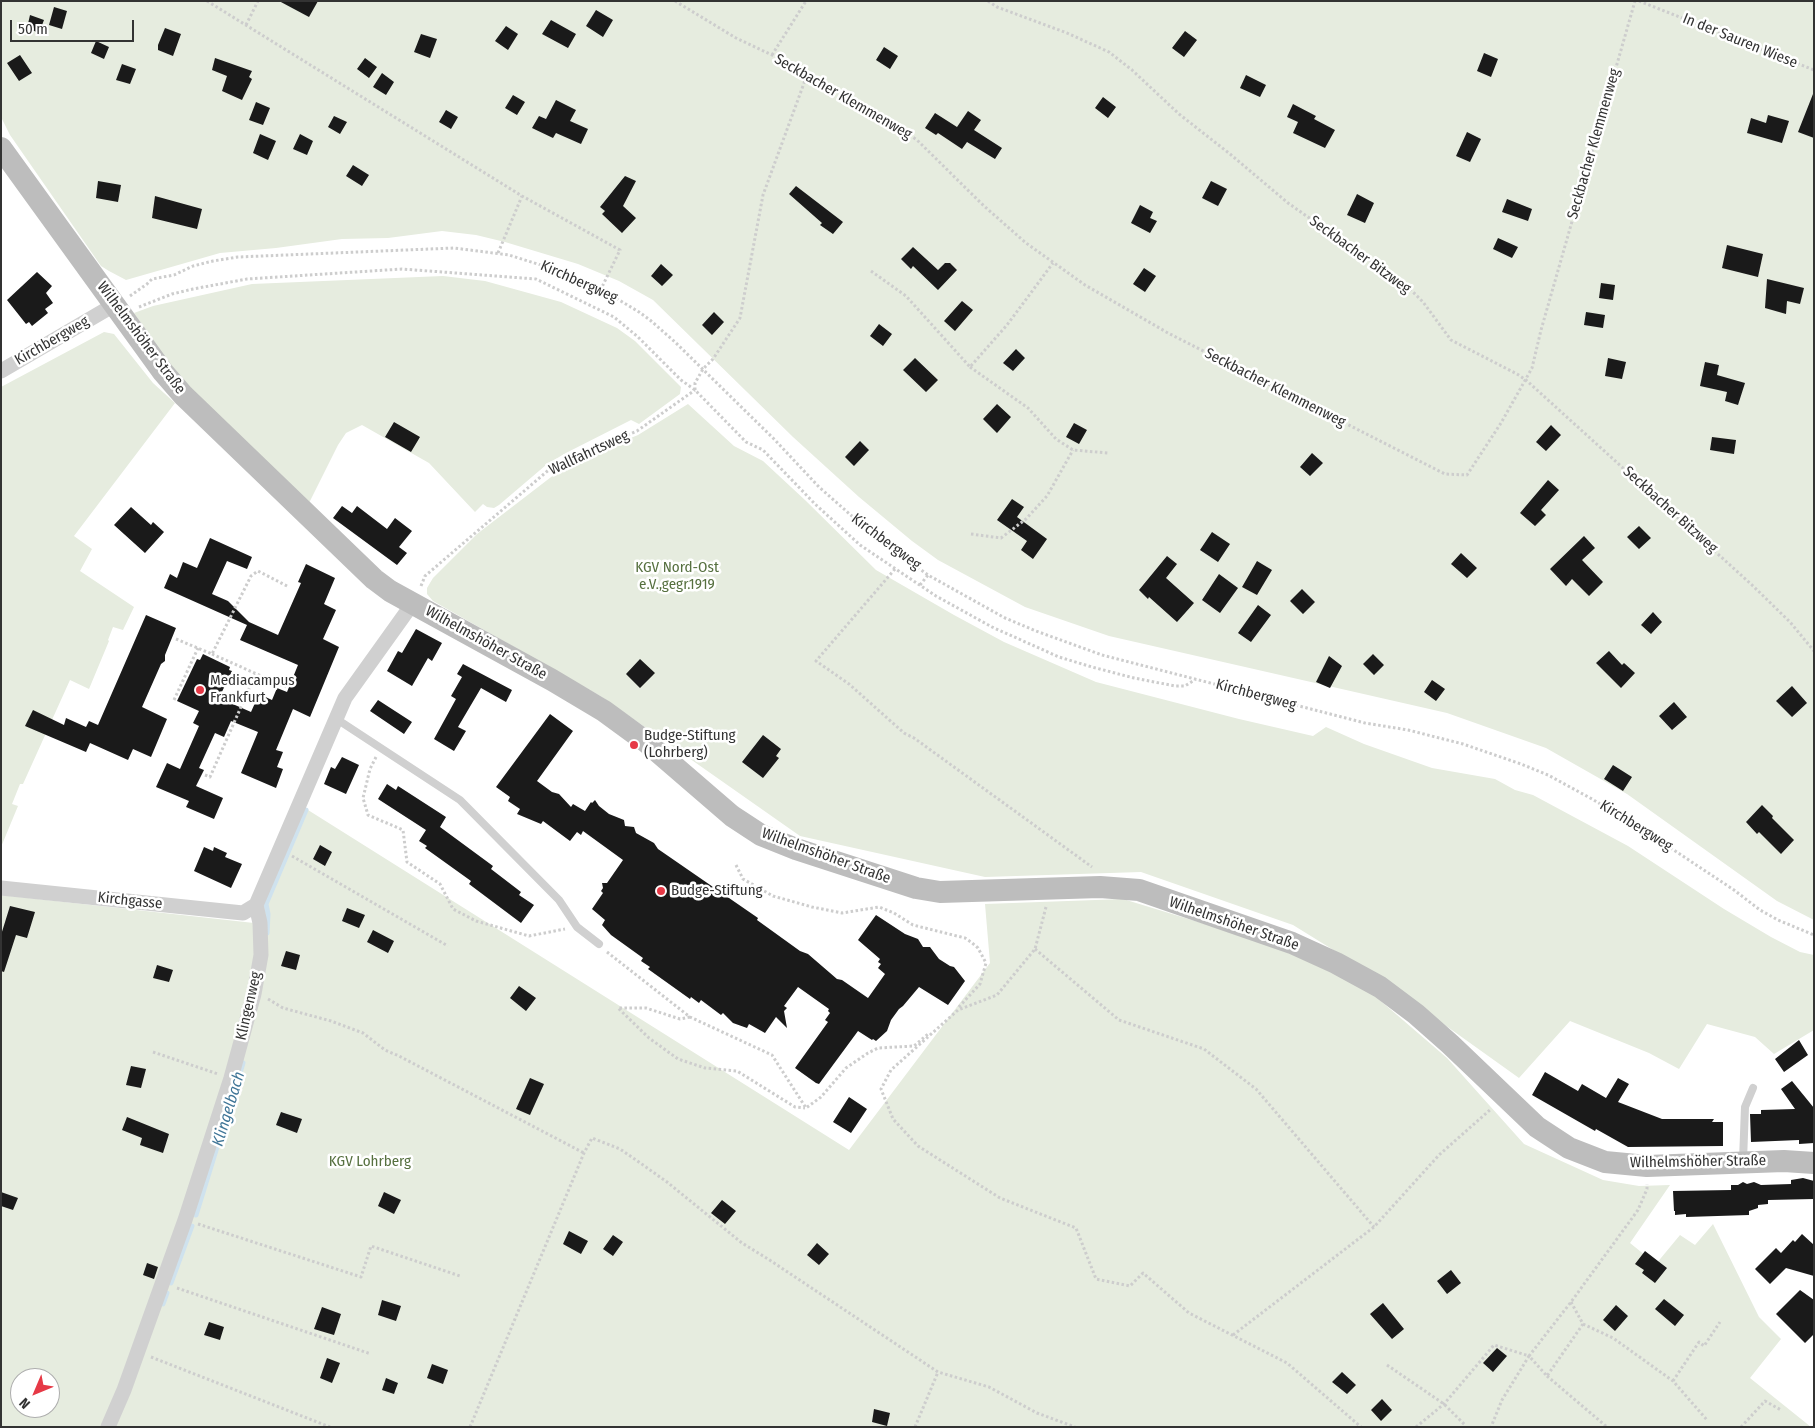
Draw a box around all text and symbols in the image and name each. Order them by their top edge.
scale bar [12,10,136,42]
street label: In der Sauren Wiese [1680,10,1800,72]
text: 50 m [18,20,48,38]
street label: Seckbacher Klemmenweg [771,50,915,144]
street label: Seckbacher Klemmenweg [1564,67,1624,221]
street label: Seckbacher Bitzweg [1306,212,1414,298]
street label: Kirchbergweg [538,257,620,307]
street label: Wilhelmshöher Straße [93,278,189,398]
street label: Kirchbergweg [12,313,92,369]
street label: Seckbacher Klemmenweg [1201,345,1349,431]
street label: Wallfahrtsweg [546,427,632,479]
street label: Seckbacher Bitzweg [1619,463,1721,557]
street label: Kirchbergweg [848,510,924,574]
park label: KGV Nord-Ost e.V.,gegr.1919 [635,559,719,594]
street label: Wilhelmshöher Straße [422,602,550,684]
place label: Mediacampus Frankfurt [210,672,295,707]
street label: Kirchbergweg [1214,676,1298,714]
marker: Mediacampus Frankfurt [194,684,206,696]
place label: Budge-Stiftung (Lohrberg) [644,727,736,762]
marker: Budge-Stiftung (Lohrberg) [628,739,640,751]
street label: Kirchbergweg [1596,796,1676,856]
street label: Wilhelmshöher Straße [759,824,893,888]
place label: Budge-Stiftung [671,882,763,900]
marker: Budge-Stiftung [655,885,667,897]
street label: Kirchgasse [97,889,163,913]
street label: Wilhelmshöher Straße [1167,893,1301,955]
street label: Klingenweg [232,970,266,1042]
water label: Klingelbach [209,1069,249,1149]
street label: Wilhelmshöher Straße [1630,1152,1766,1172]
park label: KGV Lohrberg [329,1153,411,1171]
north arrow [10,1368,60,1418]
text: N [16,1394,34,1412]

